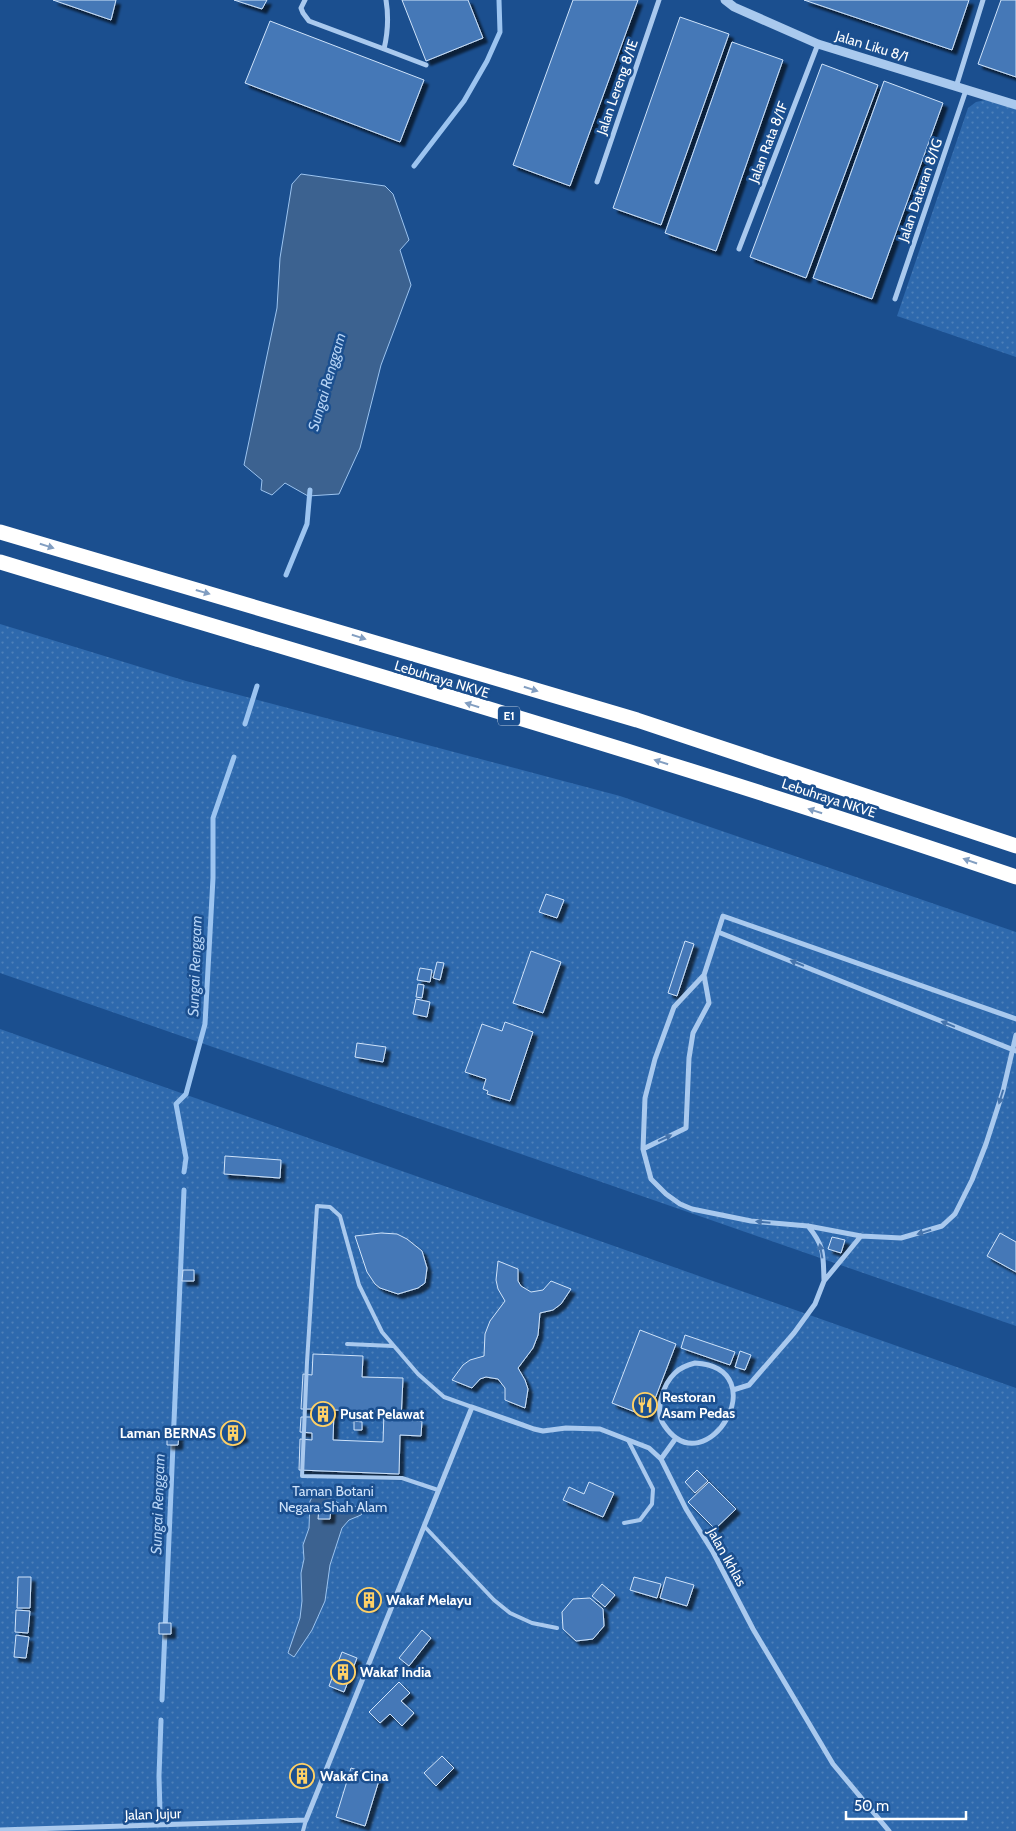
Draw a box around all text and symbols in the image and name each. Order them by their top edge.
street label: Jalan Liku 8/1 [832,26,911,66]
street label: Jalan Lereng 8/1E [592,37,642,138]
street label: Jalan Rata 8/1F [744,98,792,186]
street label: Jalan Dataran 8/1G [894,136,946,245]
water label: Sungai Renggam [304,331,350,433]
one-way arrow [39,543,54,550]
one-way arrow [195,588,210,596]
one-way arrow [351,634,366,642]
street label: Lebuhraya NKVE [392,656,492,702]
one-way arrow [524,685,539,693]
one-way arrow [464,700,479,708]
road number: E1 [498,706,520,726]
one-way arrow [653,758,668,765]
street label: Lebuhraya NKVE [779,774,879,822]
one-way arrow [808,807,823,814]
one-way arrow [962,857,977,865]
water label: Sungai Renggam [184,915,206,1017]
one-way arrow [790,959,804,967]
one-way arrow [940,1020,955,1028]
one-way arrow [996,1090,1004,1105]
one-way arrow [658,1134,672,1142]
one-way arrow [755,1218,771,1226]
one-way arrow [916,1228,931,1236]
one-way arrow [817,1243,825,1259]
place label: Restoran Asam Pedas [662,1388,735,1422]
restaurant icon: Restoran Asam Pedas [632,1392,658,1418]
building icon: Pusat Pelawat [310,1401,336,1427]
place label: Pusat Pelawat [340,1405,425,1423]
building icon: Laman BERNAS [220,1420,246,1446]
place label: Laman BERNAS [120,1424,216,1442]
water label: Sungai Renggam [147,1453,169,1555]
park label: Taman Botani Negara Shah Alam [279,1482,387,1516]
street label: Jalan Ikhlas [703,1524,751,1590]
building icon: Wakaf Melayu [356,1587,382,1613]
place label: Wakaf Melayu [386,1591,472,1609]
building icon: Wakaf India [330,1659,356,1685]
place label: Wakaf India [360,1663,431,1681]
building icon: Wakaf Cina [289,1763,315,1789]
place label: Wakaf Cina [320,1767,388,1785]
scale bar [846,1788,966,1820]
text: 50 m [854,1797,889,1815]
street label: Jalan Jujur [123,1804,182,1824]

